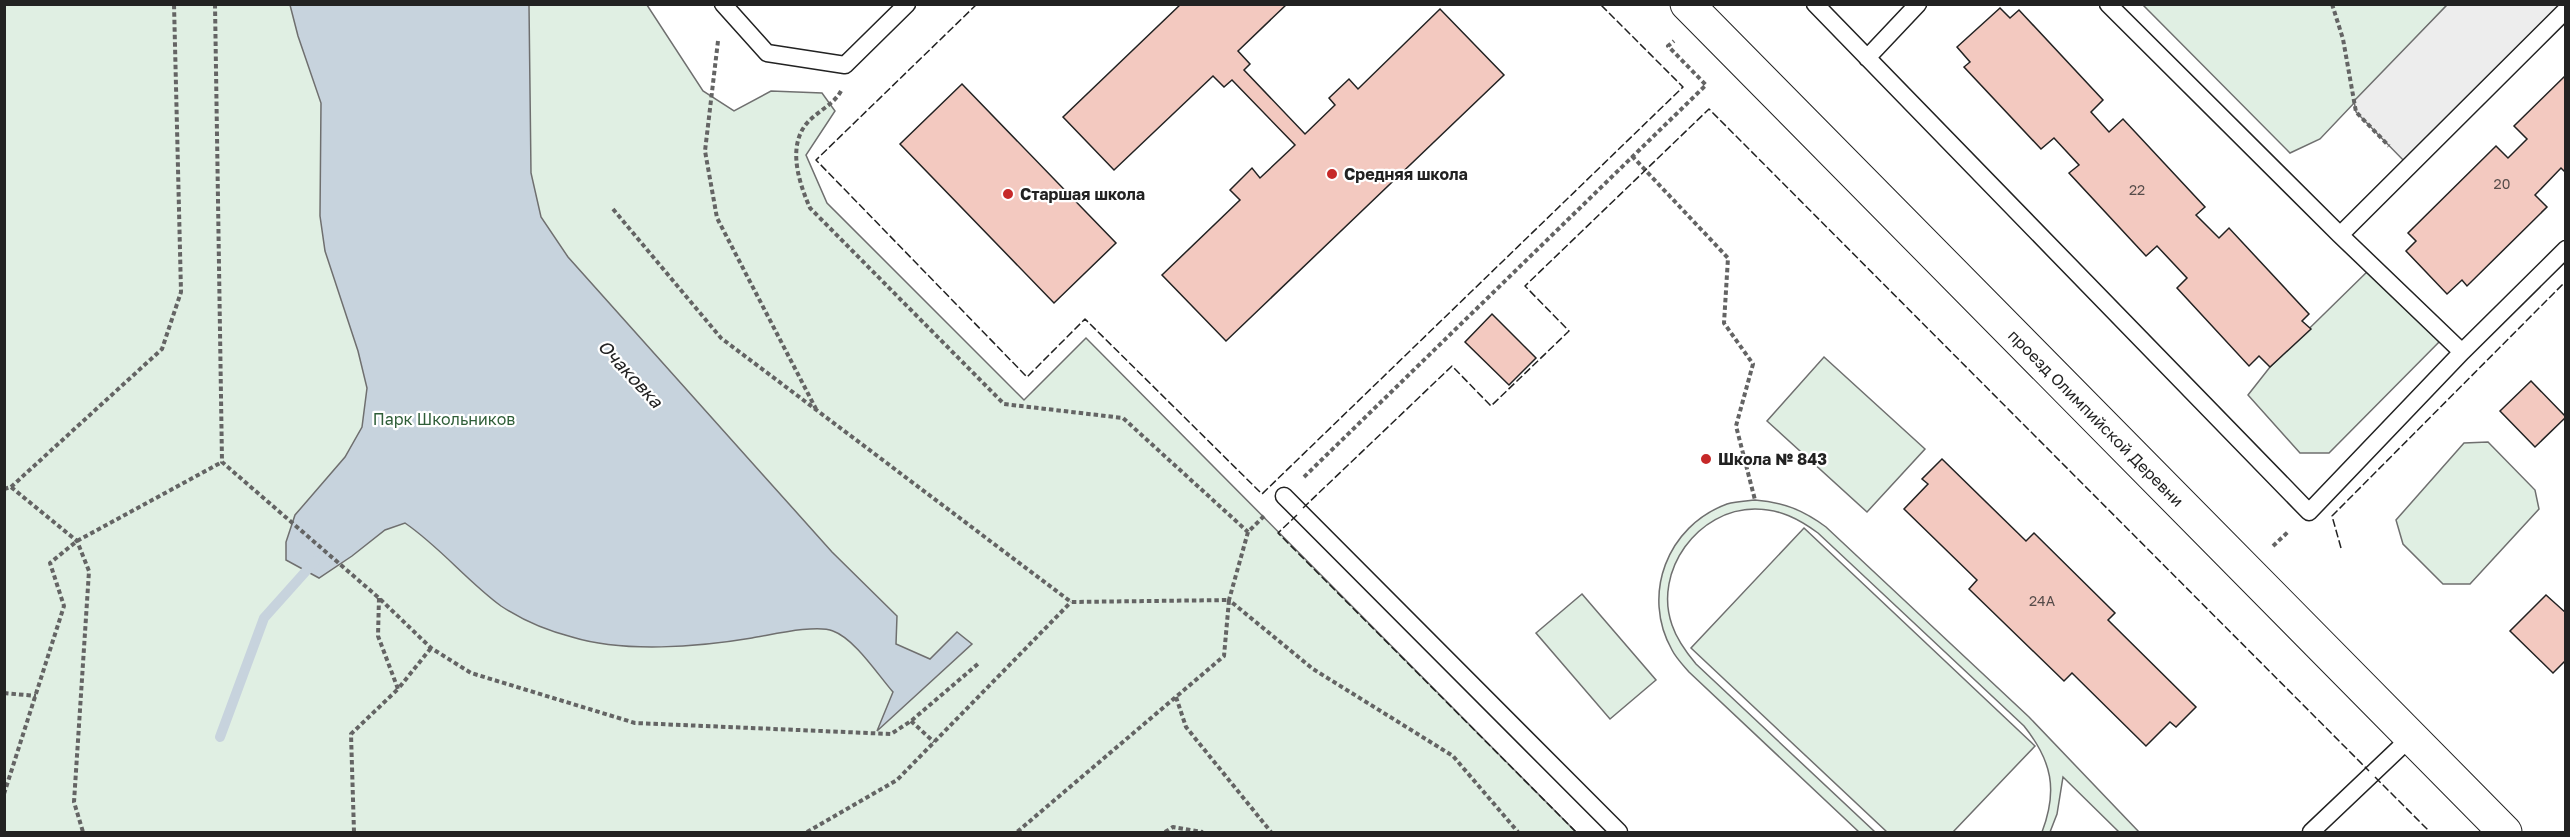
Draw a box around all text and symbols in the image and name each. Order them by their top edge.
place label: Средняя школа [1344,164,1468,184]
marker: Средняя школа [1325,167,1339,181]
house number: 20 [2494,175,2510,192]
house number: 22 [2129,181,2145,198]
place label: Старшая школа [1020,184,1145,204]
marker: Старшая школа [1001,187,1015,201]
street label: проезд Олимпийской Деревни [2004,325,2188,511]
water label: Очаковка [594,335,668,412]
park label: Парк Школьников [373,409,515,429]
place label: Школа № 843 [1718,449,1827,469]
marker: Школа № 843 [1699,452,1713,466]
house number: 24А [2029,592,2056,609]

